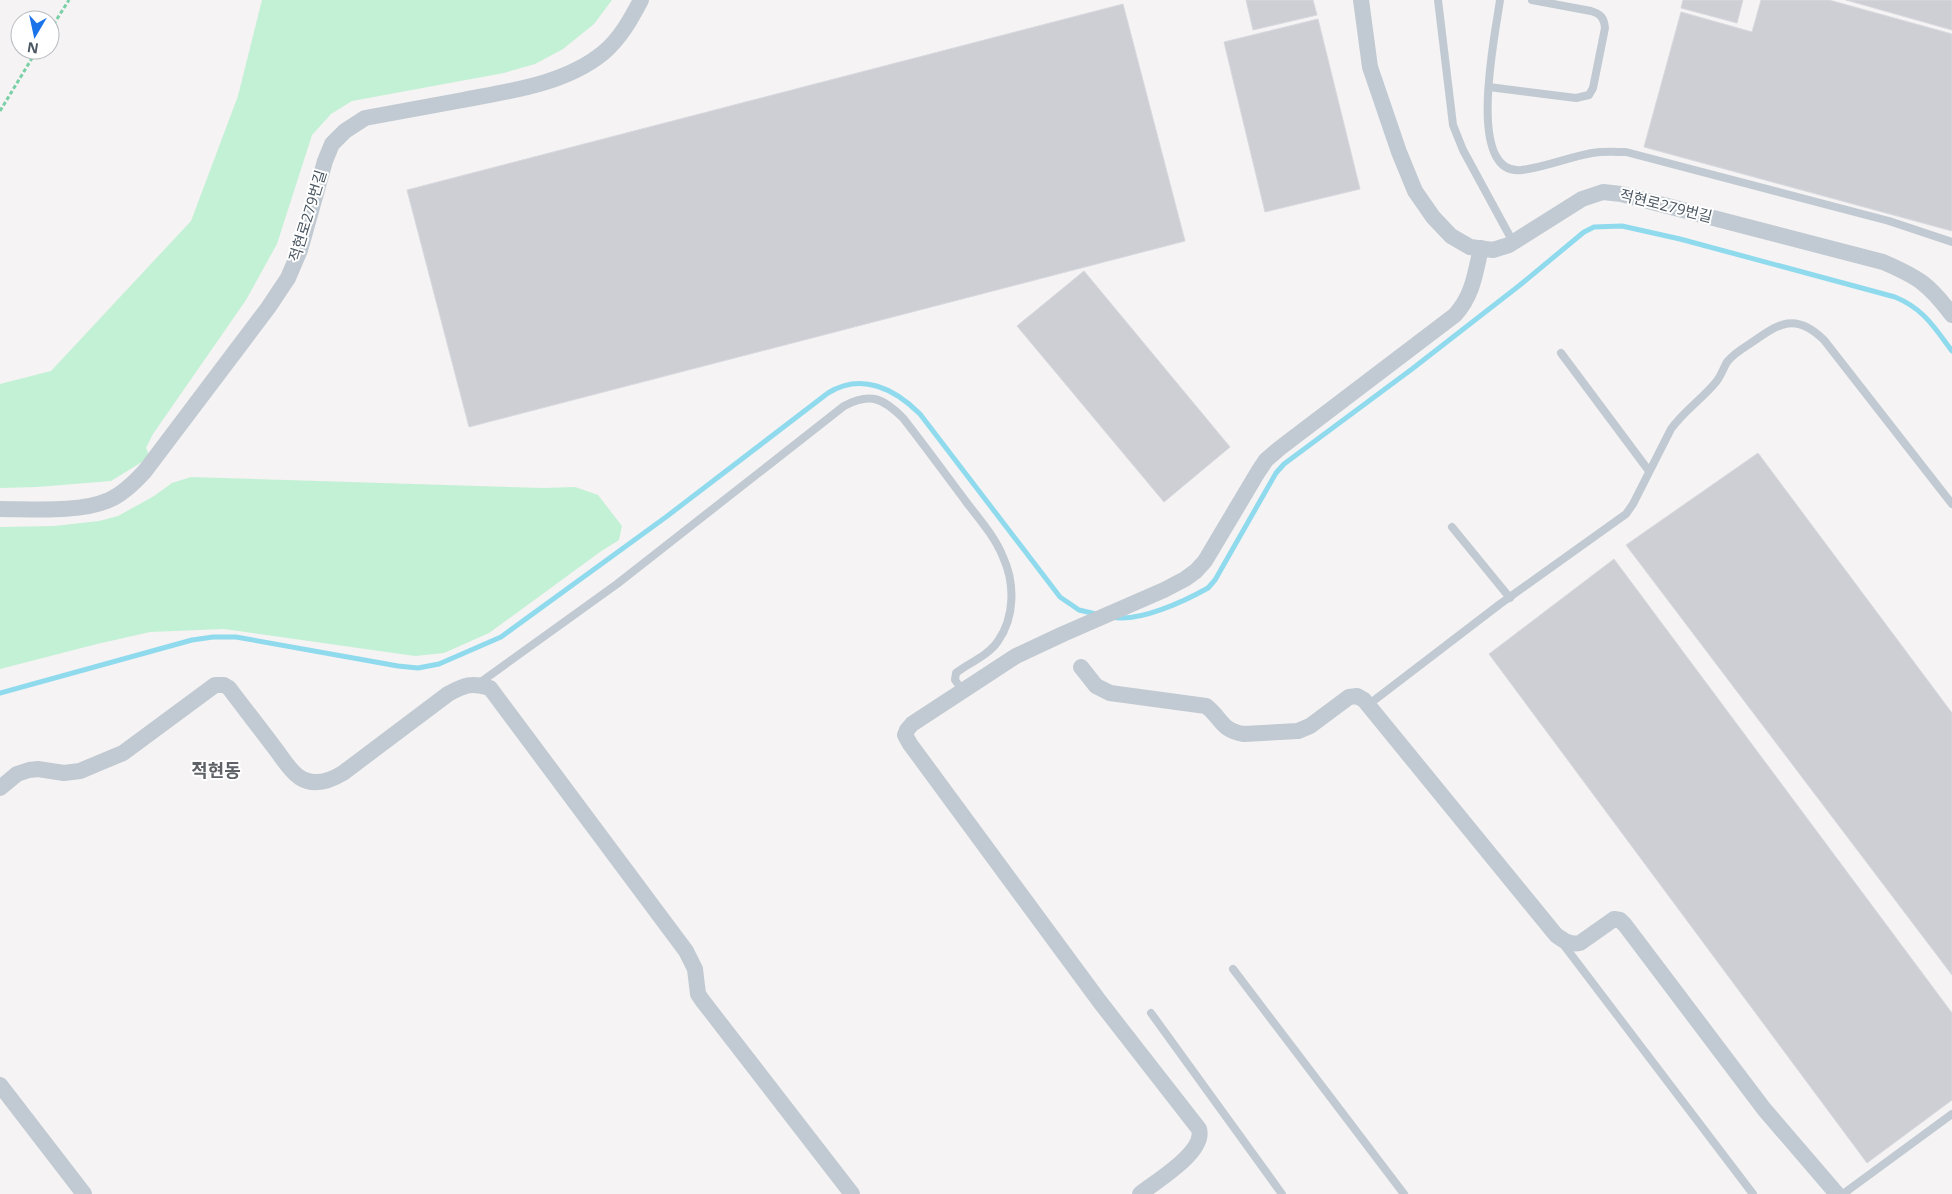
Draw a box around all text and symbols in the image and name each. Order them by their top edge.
north arrow [10,10,60,60]
text: N [26,38,40,59]
street label: 적현로279번길 [284,167,330,264]
street label: 적현로279번길 [1618,184,1715,226]
district label: 적현동 [191,758,241,782]

